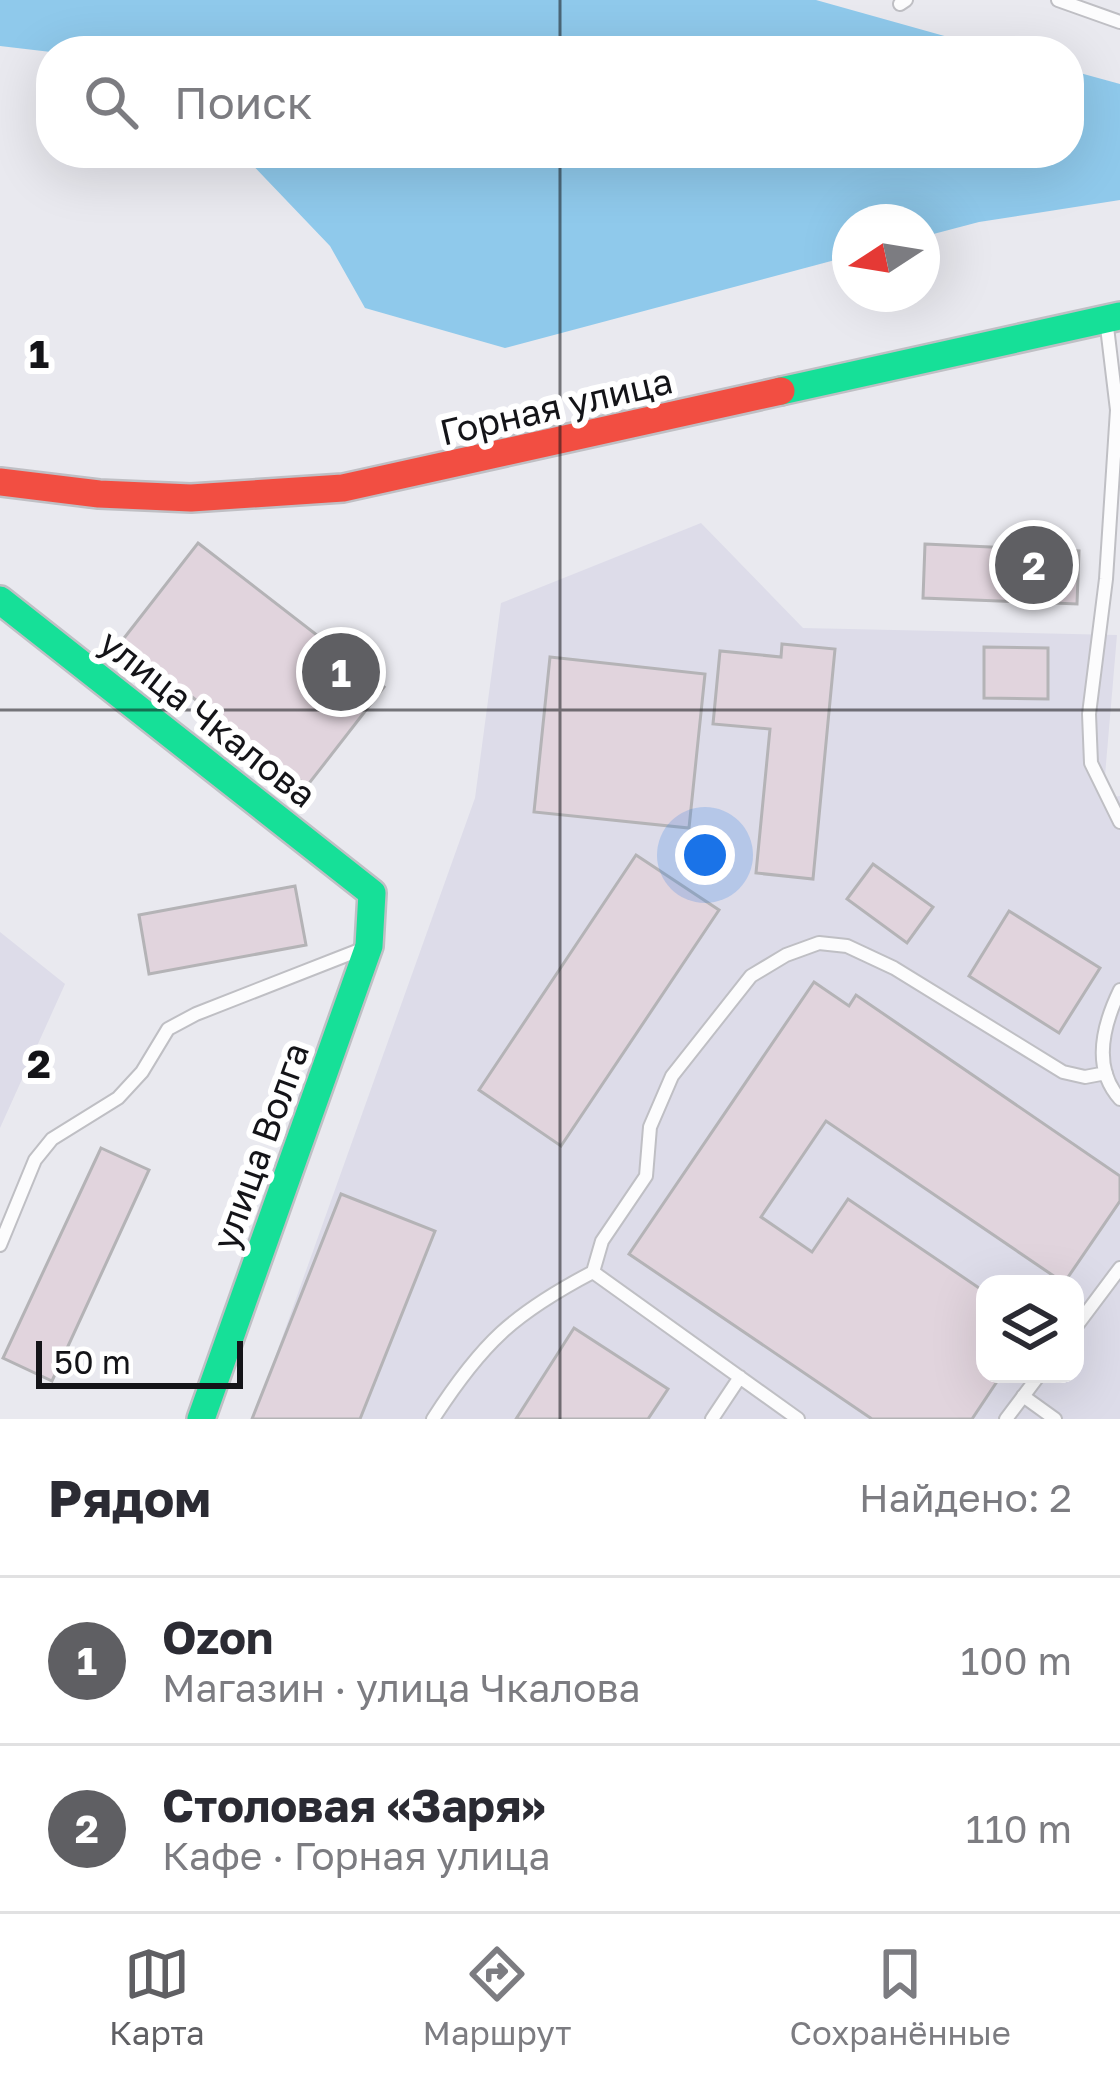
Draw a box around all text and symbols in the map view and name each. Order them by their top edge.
search box [36,36,1084,168]
icon: search [78,69,144,135]
text: Поиск [174,75,313,129]
north arrow [832,204,940,312]
text: 1 [29,330,49,377]
street label: Горная улица [436,358,676,454]
pin: 2 [995,520,1073,610]
street label: улица Чкалова [91,620,325,816]
pin: 1 [302,627,380,717]
your location [675,825,735,885]
street label: улица Волга [203,1037,317,1255]
text: 2 [27,1040,51,1087]
map controls [976,1275,1084,1383]
button: layers [976,1275,1084,1383]
scale bar [36,1335,243,1388]
text: 50 m [54,1342,131,1381]
text: Рядом [48,1467,211,1528]
text: Найдено: 2 [859,1474,1072,1521]
text: Ozon [162,1610,273,1664]
text: 1 [77,1637,97,1684]
text: 100 m [960,1637,1072,1684]
text: Магазин · улица Чкалова [162,1664,641,1711]
text: Столовая «Заря» [162,1778,545,1832]
text: 2 [75,1805,99,1852]
text: 110 m [966,1805,1072,1852]
text: Кафе · Горная улица [162,1832,551,1879]
tab: Карта [109,1941,205,2052]
tab: Маршрут [423,1941,572,2052]
tab: Сохранённые [790,1941,1011,2052]

